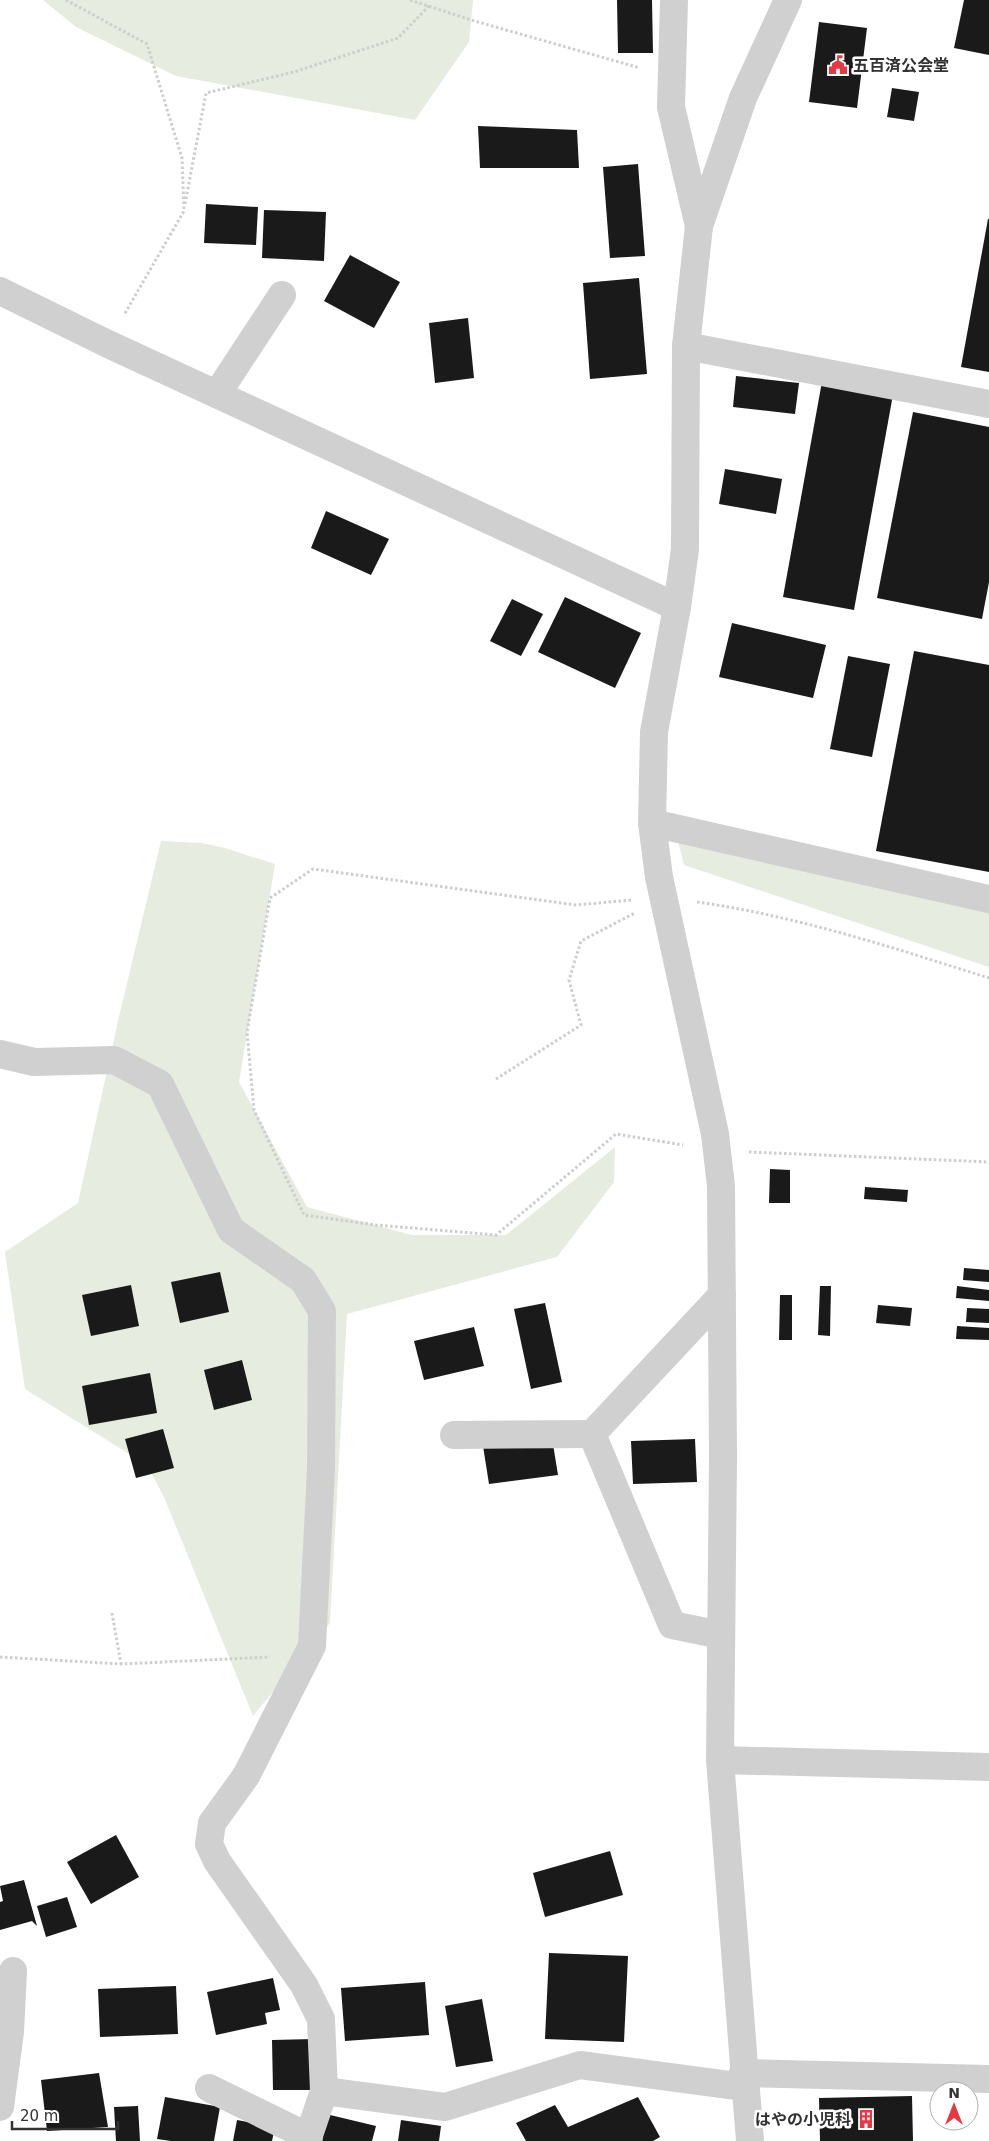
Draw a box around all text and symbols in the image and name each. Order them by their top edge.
public building icon: 五百済公会堂 [827,54,849,76]
place label: 五百済公会堂 [853,56,949,75]
north arrow [929,2081,979,2131]
text: N [948,2085,960,2101]
scale bar [12,2098,119,2130]
text: 20 m [20,2107,58,2125]
building icon: はやの小児科 [855,2108,877,2130]
place label: はやの小児科 [755,2110,851,2129]

